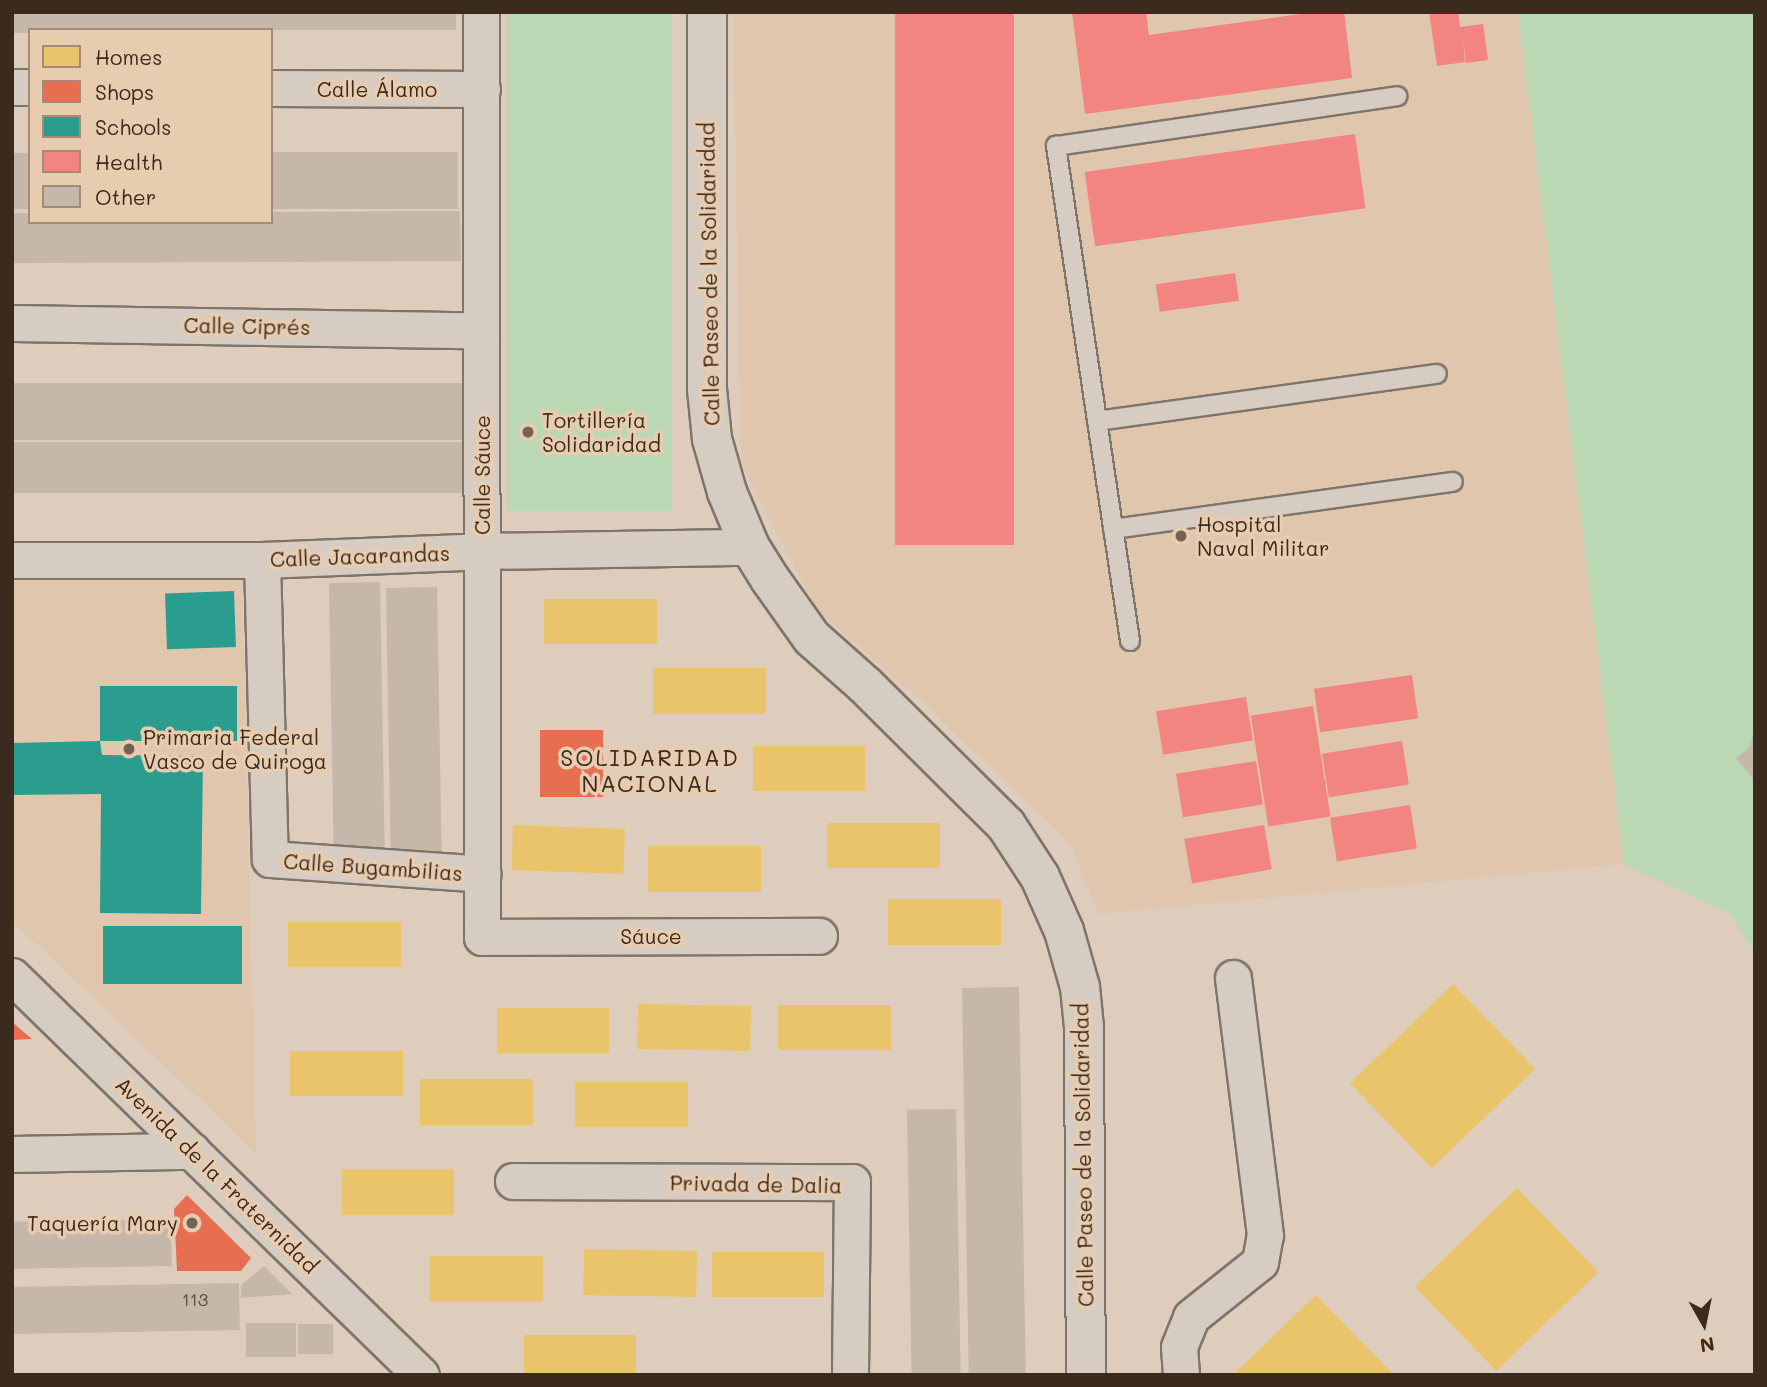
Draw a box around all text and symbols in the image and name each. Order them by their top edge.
legend [28,28,273,224]
text: Homes [95,43,162,70]
street label: Calle Álamo [317,76,437,102]
text: Shops [95,78,154,105]
text: Schools [95,113,171,140]
street label: Calle Paseo de la Solidaridad [694,122,724,426]
text: Health [95,148,162,175]
text: Other [95,183,156,210]
street label: Calle Ciprés [183,312,311,340]
place label: Tortillería Solidaridad [542,407,661,457]
street label: Calle Sáuce [469,415,495,535]
marker: Tortillería Solidaridad [520,424,536,440]
place label: Hospital Naval Militar [1197,511,1329,561]
marker: Hospital Naval Militar [1171,526,1191,546]
street label: Calle Jacarandas [269,540,451,572]
place label: Primaria Federal Vasco de Quiroga [143,724,327,774]
marker: Primaria Federal Vasco de Quiroga [121,741,137,757]
district label: SOLIDARIDAD NACIONAL [562,743,738,797]
street label: Calle Bugambilias [283,848,463,886]
street label: Sáuce [620,923,682,949]
street label: Calle Paseo de la Solidaridad [1068,1003,1098,1307]
street label: Avenida de la Fraternidad [111,1072,323,1278]
street label: Privada de Dalia [670,1170,842,1198]
place label: Taquería Mary [27,1210,178,1236]
marker: Taquería Mary [184,1215,200,1231]
house number: 113 [182,1288,208,1310]
north arrow [1669,1289,1739,1359]
text: N [1698,1332,1716,1359]

